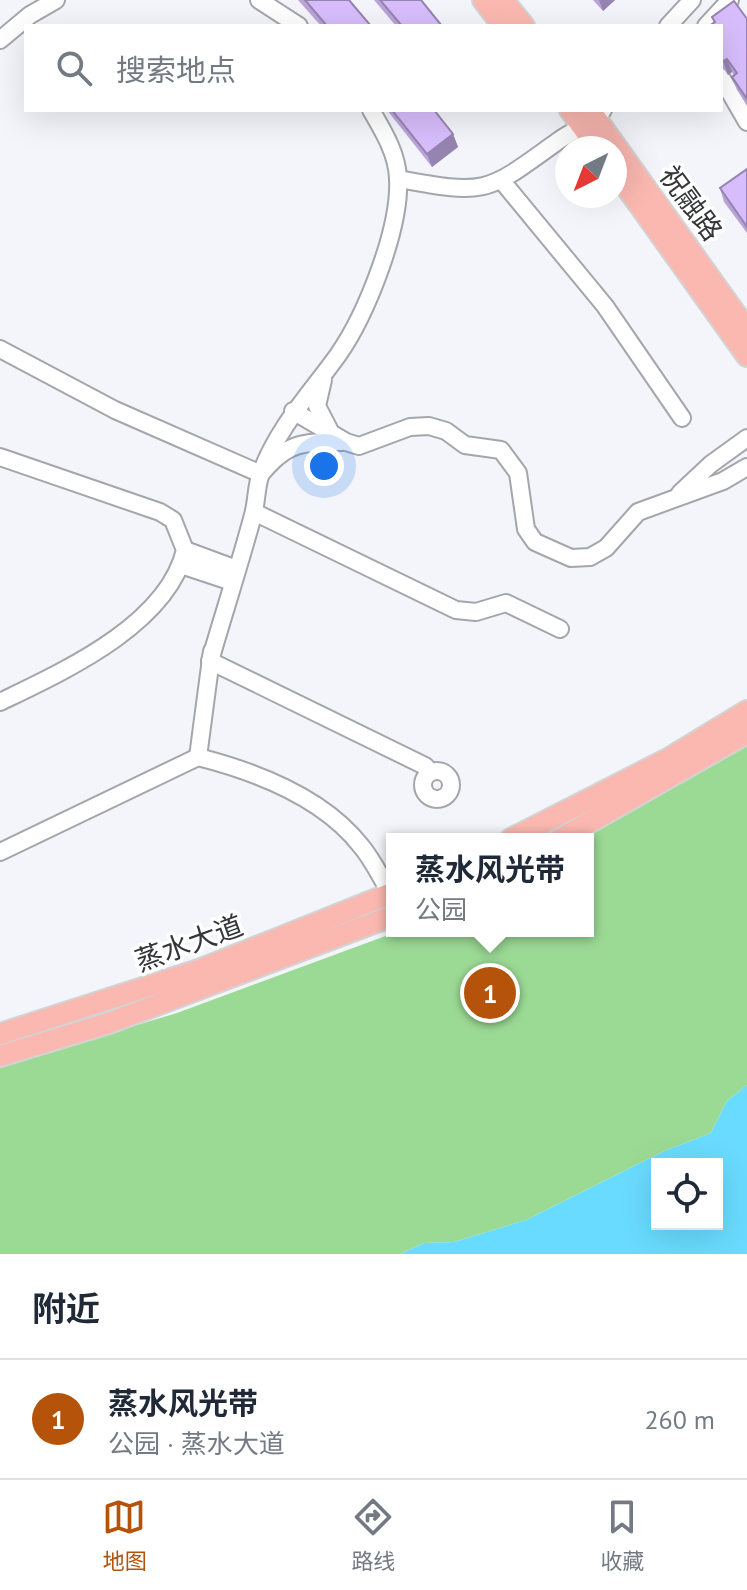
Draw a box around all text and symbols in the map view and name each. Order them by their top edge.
search box [24,24,723,112]
icon: search [52,46,96,90]
text: 搜索地点 [116,50,236,89]
north arrow [555,136,627,208]
street label: 祝融路 [652,158,731,248]
your location [304,446,344,486]
popup [386,833,594,937]
text: 蒸水风光带 [415,849,565,888]
text: 公园 [415,893,467,926]
street label: 蒸水大道 [130,906,248,979]
pin: 1 [464,963,516,1023]
map controls [651,1158,723,1230]
button: locate [651,1158,723,1230]
text: 附近 [32,1286,100,1330]
text: 蒸水风光带 [108,1383,258,1422]
text: 1 [51,1403,65,1436]
text: 260 m [644,1403,715,1436]
text: 公园 · 蒸水大道 [108,1427,285,1460]
tab: 地图 [102,1495,147,1575]
tab: 路线 [351,1495,396,1575]
tab: 收藏 [600,1495,645,1575]

